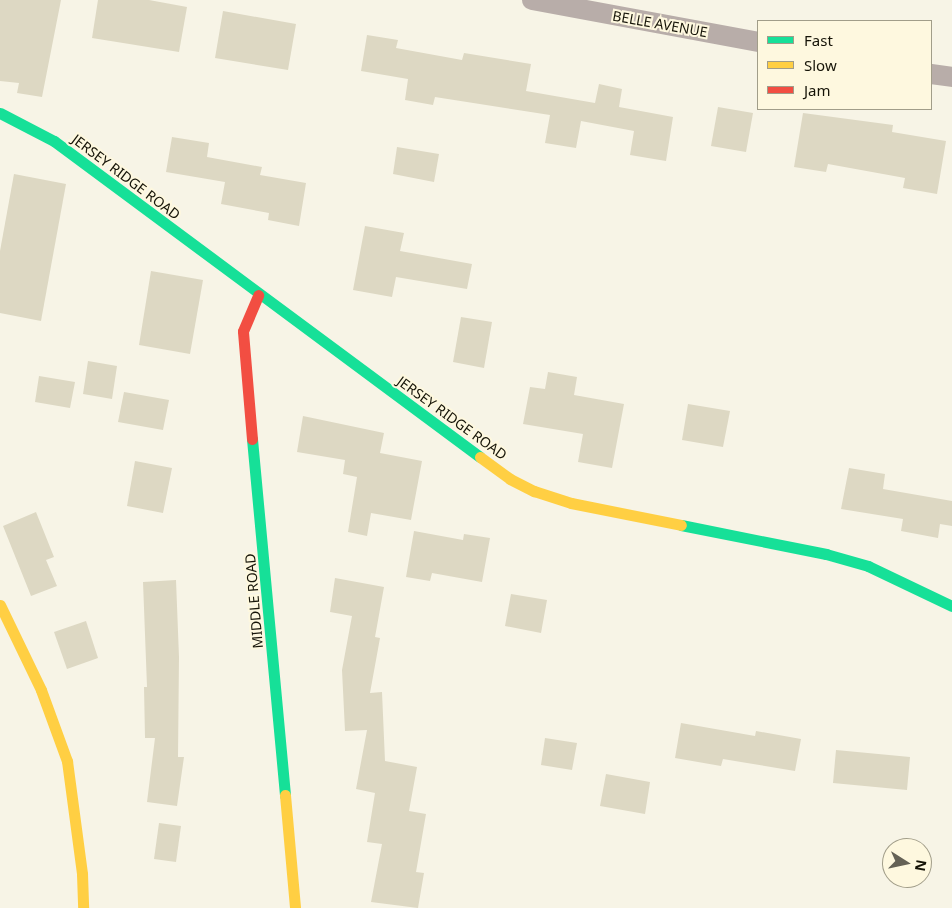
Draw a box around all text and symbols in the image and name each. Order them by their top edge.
street label: BELLE AVENUE [611,7,709,41]
legend [757,20,932,110]
text: Fast [804,30,833,50]
text: Slow [804,55,837,75]
text: Jam [804,80,831,100]
street label: JERSEY RIDGE ROAD [69,131,183,223]
street label: JERSEY RIDGE ROAD [394,373,510,463]
street label: MIDDLE ROAD [241,553,267,649]
north arrow [882,838,932,888]
text: N [911,858,932,873]

